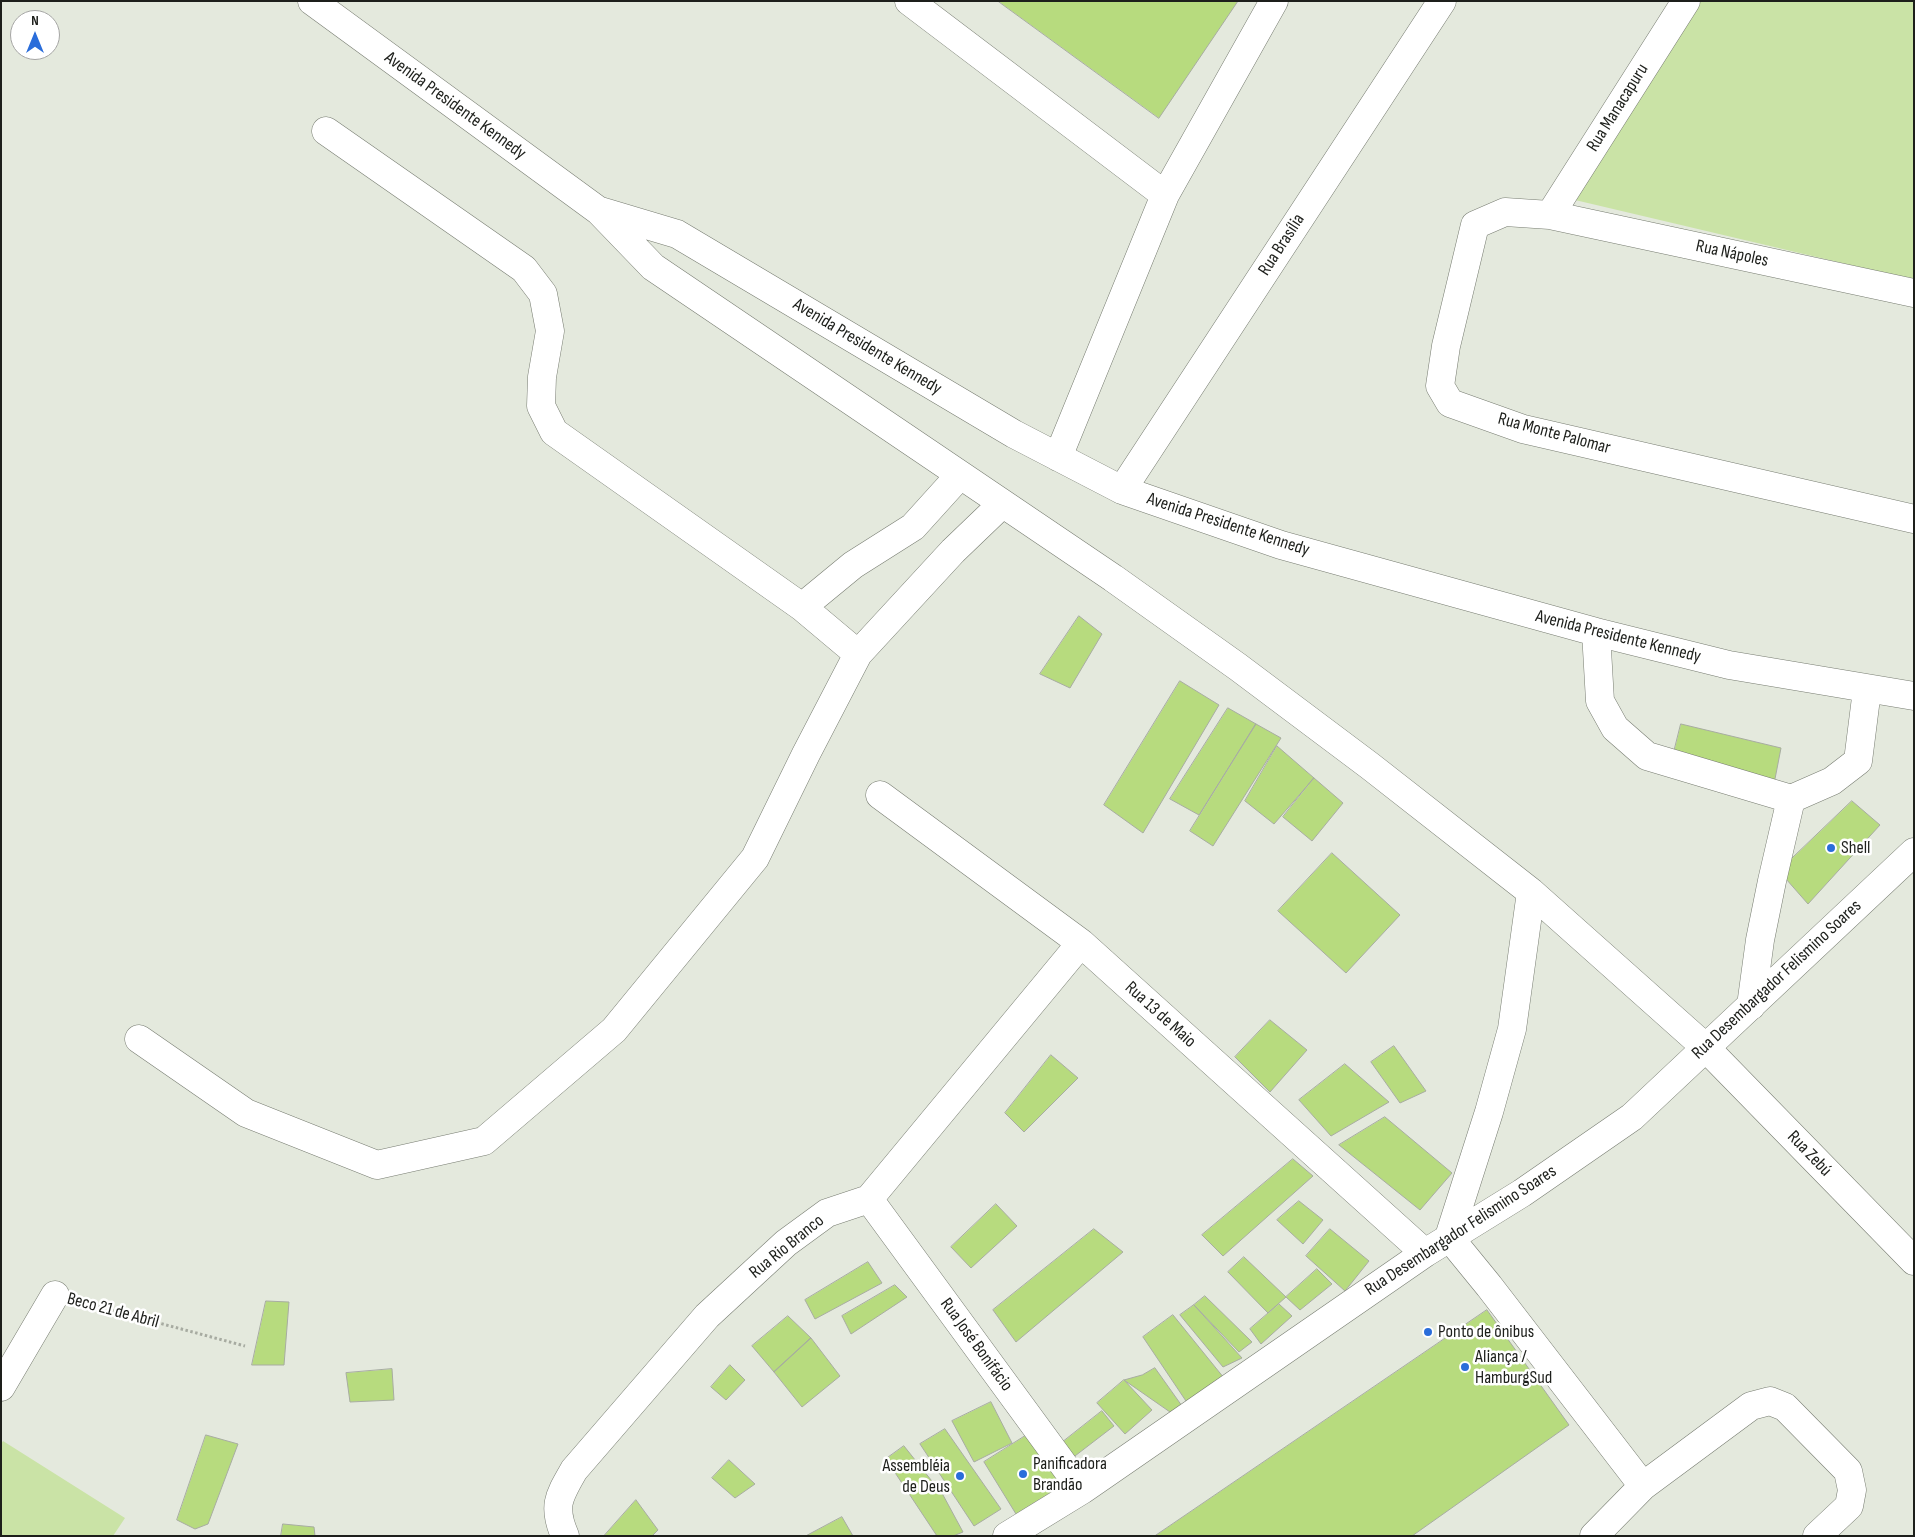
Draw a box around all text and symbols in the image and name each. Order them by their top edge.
north arrow [10,10,60,60]
text: N [31,12,39,29]
street label: Avenida Presidente Kennedy [380,47,530,165]
street label: Rua Manacapuru [1582,60,1654,156]
street label: Rua Brasília [1254,210,1310,280]
street label: Rua Nápoles [1694,236,1770,272]
street label: Avenida Presidente Kennedy [789,294,945,400]
street label: Rua Monte Palomar [1495,409,1613,459]
street label: Avenida Presidente Kennedy [1144,489,1312,561]
street label: Avenida Presidente Kennedy [1533,606,1703,668]
place label: Shell [1841,837,1870,859]
marker: Shell [1825,842,1837,854]
street label: Rua Desembargador Felismino Soares [1688,896,1866,1064]
street label: Rua 13 de Maio [1120,977,1200,1053]
street label: Rua Zebú [1782,1127,1836,1181]
street label: Rua Desembargador Felismino Soares [1361,1161,1561,1301]
street label: Rua Rio Branco [745,1210,829,1284]
street label: Beco 21 de Abril [65,1288,161,1334]
street label: Rua José Bonifácio [935,1294,1017,1396]
place label: Ponto de ônibus [1438,1321,1534,1343]
marker: Ponto de ônibus [1422,1326,1434,1338]
place label: Aliança / HamburgSud [1475,1346,1552,1388]
marker: Aliança / HamburgSud [1459,1361,1471,1373]
place label: Panificadora Brandão [1033,1453,1107,1496]
place label: Assembléia de Deus [882,1455,950,1498]
marker: Panificadora Brandão [1017,1468,1029,1480]
marker: Assembléia de Deus [954,1470,966,1482]

